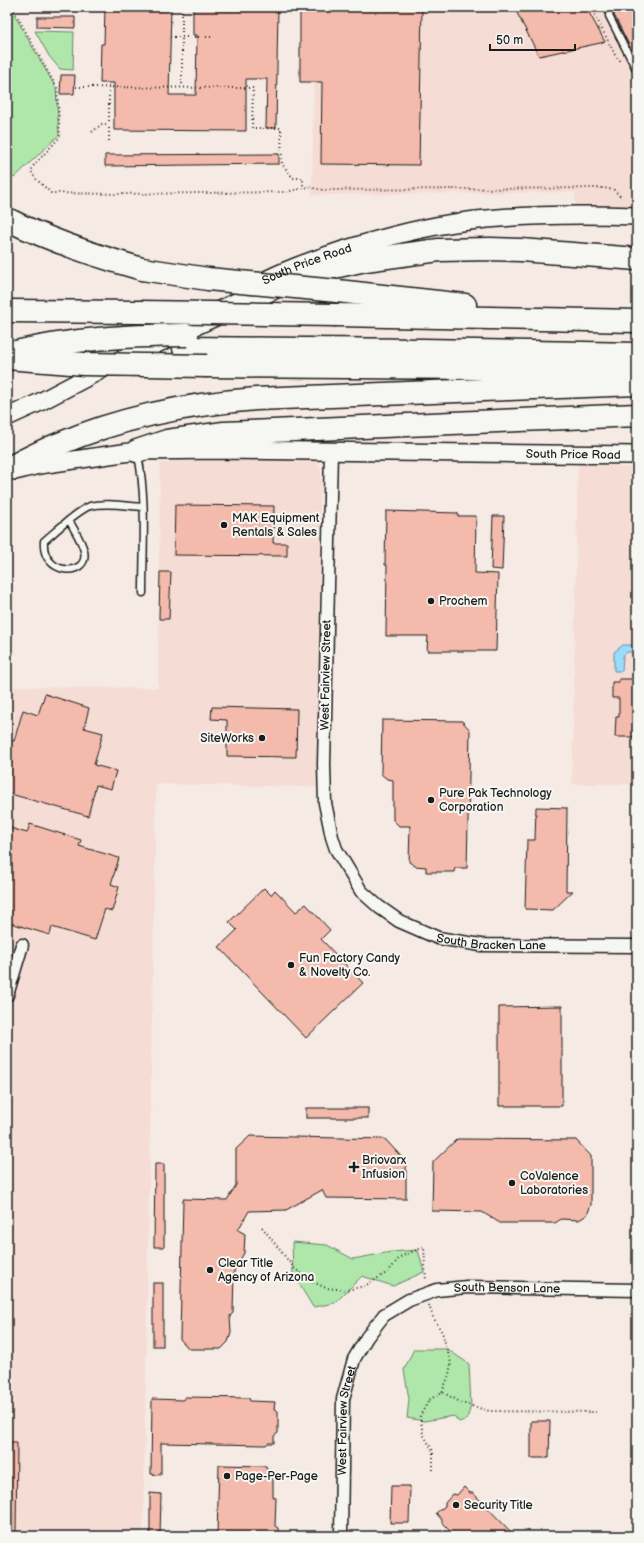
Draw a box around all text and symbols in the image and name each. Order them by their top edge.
scale bar [490,26,575,52]
text: 50 m [496,33,523,48]
street label: South Price Road [259,240,353,288]
street label: South Price Road [526,446,621,462]
place label: MAK Equipment Rentals & Sales [232,511,320,540]
marker: MAK Equipment Rentals & Sales [219,520,229,530]
place label: Prochem [439,594,488,609]
marker: Prochem [426,596,436,606]
street label: West Fairview Street [318,619,334,730]
place label: SiteWorks [200,731,254,746]
marker: SiteWorks [257,733,267,743]
place label: Pure Pak Technology Corporation [439,786,552,815]
marker: Pure Pak Technology Corporation [426,795,436,805]
street label: South Bracken Lane [436,930,546,953]
place label: Fun Factory Candy & Novelty Co. [299,951,401,980]
marker: Fun Factory Candy & Novelty Co. [286,960,296,970]
place label: Briovarx Infusion [362,1153,407,1182]
marker: Briovarx Infusion [349,1162,359,1172]
place label: CoValence Laboratories [520,1169,588,1198]
marker: CoValence Laboratories [507,1178,517,1188]
place label: Clear Title Agency of Arizona [218,1256,314,1285]
marker: Clear Title Agency of Arizona [205,1265,215,1275]
street label: South Benson Lane [453,1279,560,1296]
street label: West Fairview Street [334,1364,359,1476]
place label: Page-Per-Page [235,1469,318,1484]
marker: Page-Per-Page [222,1471,232,1481]
place label: Security Title [464,1498,533,1513]
marker: Security Title [451,1500,461,1510]

